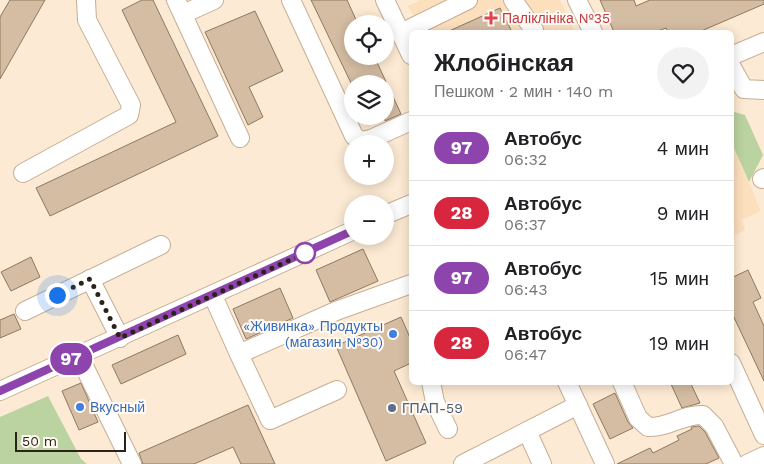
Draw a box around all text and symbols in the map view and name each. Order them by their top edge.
place label: Паліклініка №35 [502,10,610,26]
marker: Паліклініка №35 [484,11,498,25]
map controls [344,15,394,245]
button: locate [344,15,394,65]
button: heart [657,47,709,99]
text: Жлобінская [434,49,574,77]
button: layers [344,75,394,125]
text: Пешком · 2 мин · 140 m [434,82,613,101]
text: Автобус [504,127,582,150]
button: + [344,135,394,185]
text: 97 [451,137,472,158]
text: 4 мин [657,137,709,160]
text: 06:32 [504,150,547,169]
text: Автобус [504,192,582,215]
button: − [344,195,394,245]
text: 28 [450,202,473,223]
text: 9 мин [657,202,709,225]
text: 06:37 [504,215,546,234]
unlabelled marker [294,242,316,264]
text: Автобус [504,257,582,280]
text: 97 [451,267,472,288]
text: 15 мин [650,267,709,290]
text: 06:43 [504,280,548,299]
your location [45,283,70,308]
place label: «Живинка» Продукты (магазин №30) [243,318,383,350]
text: Автобус [504,322,582,345]
marker: «Живинка» Продукты (магазин №30) [387,328,399,340]
text: 28 [450,332,473,353]
text: 19 мин [649,332,709,355]
line badge: 97 [48,343,94,375]
text: 06:47 [504,345,546,364]
text: 97 [60,348,82,369]
place label: Вкусный [90,399,145,415]
place label: ГПАП-59 [402,400,463,416]
marker: Вкусный [74,401,86,413]
marker: ГПАП-59 [386,402,398,414]
scale bar [15,429,126,452]
text: 50 m [22,433,57,449]

